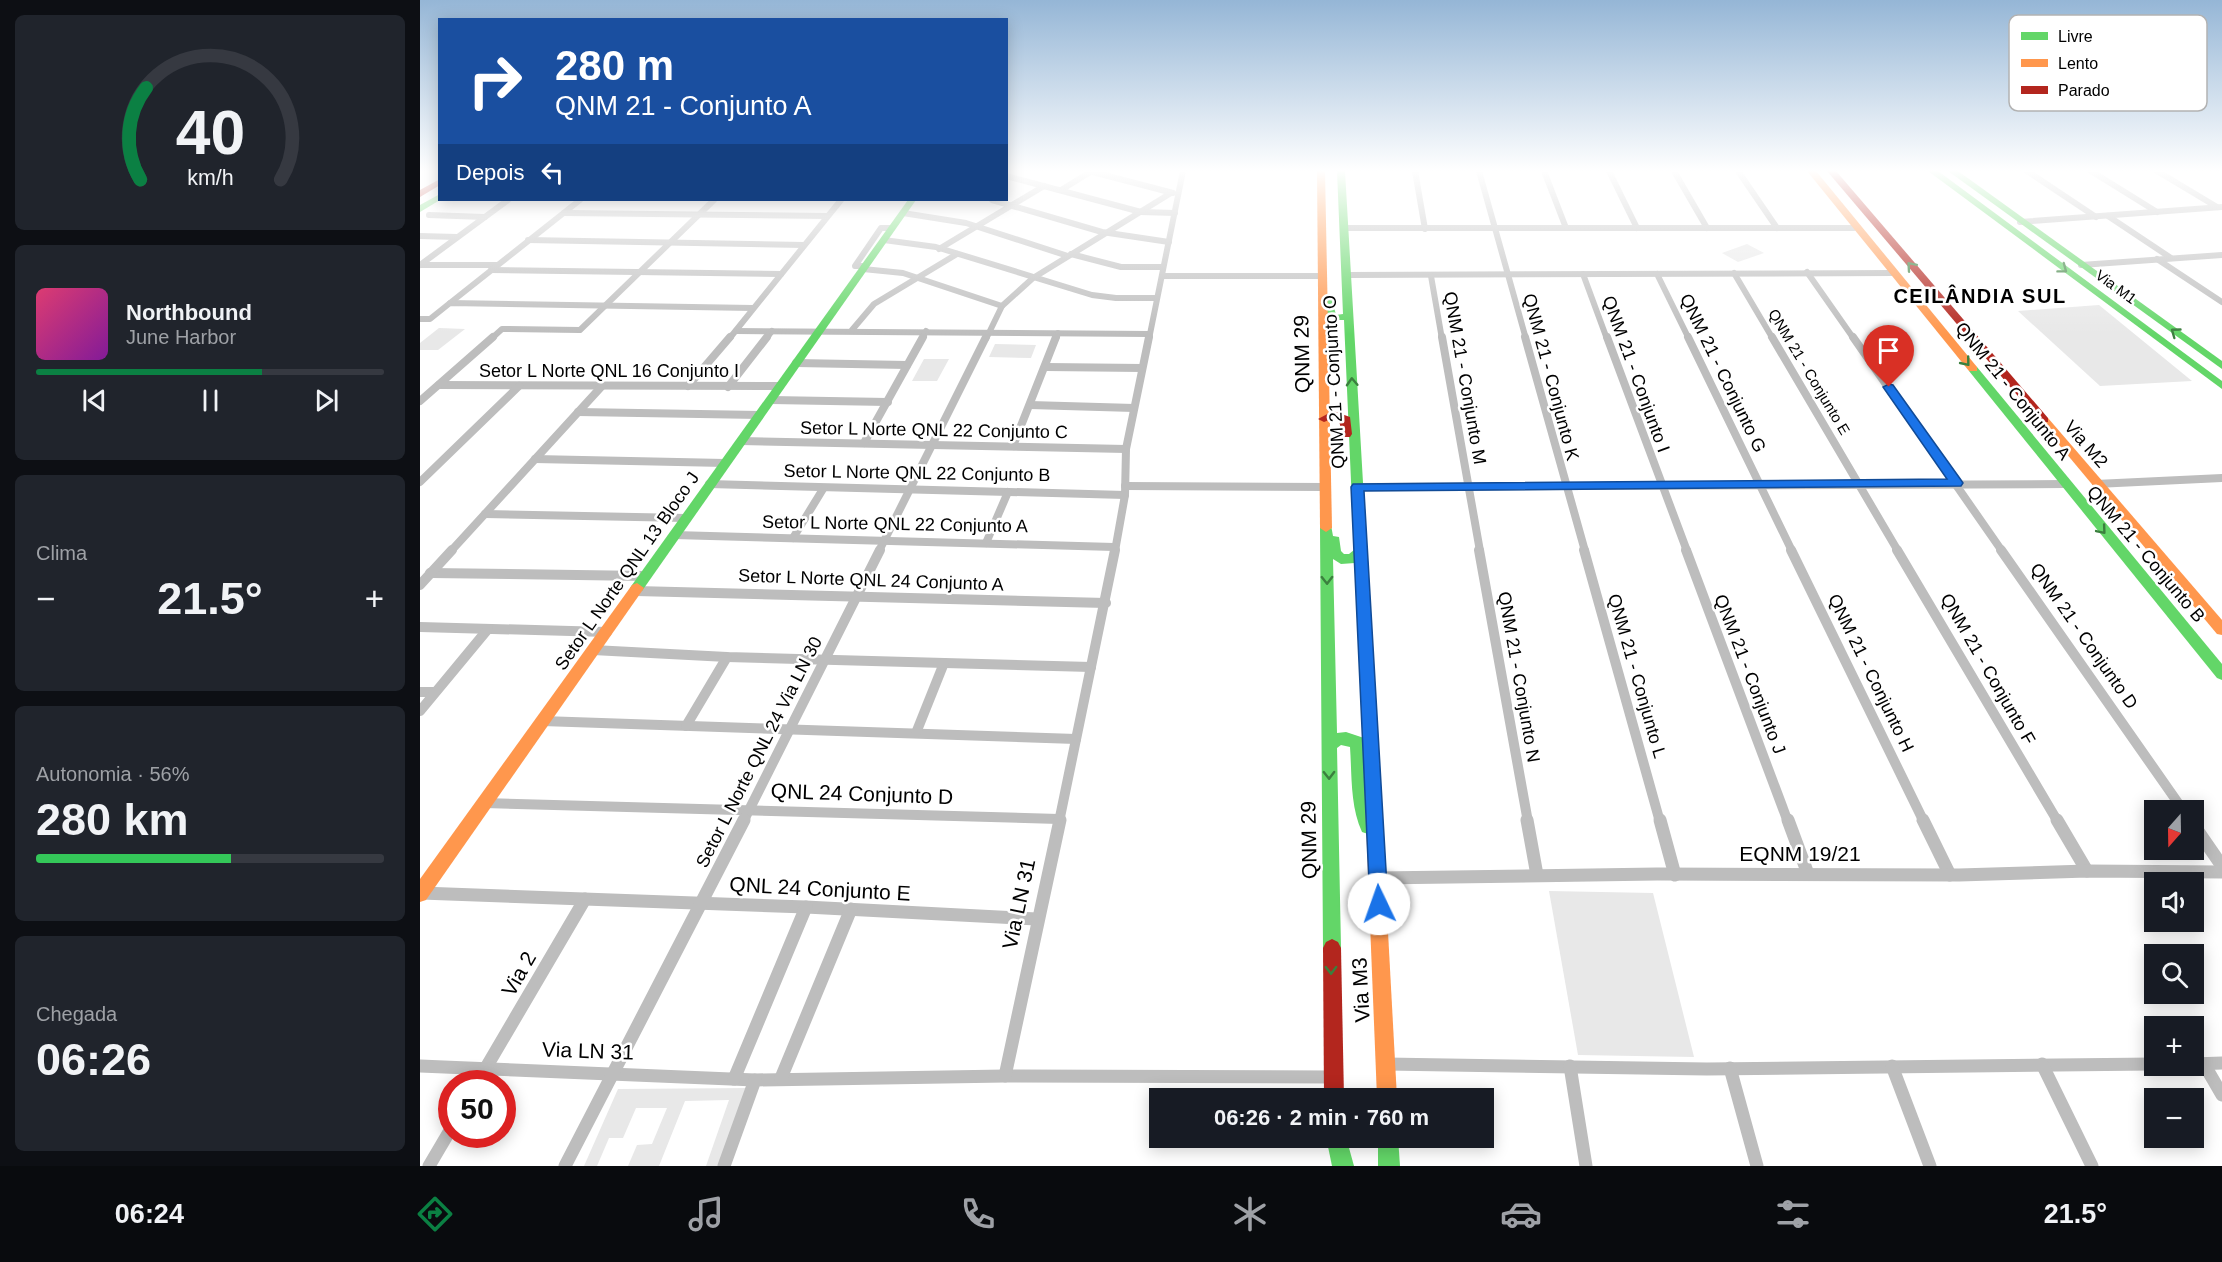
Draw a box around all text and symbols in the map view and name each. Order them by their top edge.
legend [2009,15,2207,111]
text: Livre [2058,28,2093,45]
icon: right [456,42,534,120]
text: 280 m [555,42,674,89]
text: Lento [2058,55,2098,72]
text: Parado [2058,82,2110,99]
text: QNM 21 - Conjunto A [555,91,812,121]
text: 40 [175,98,245,167]
icon: left [536,156,569,189]
text: Depois [456,160,524,185]
text: km/h [187,166,233,190]
one-way arrow [2057,261,2068,272]
one-way arrow [1908,262,1919,273]
street label: Via M1 [2093,266,2140,307]
district label: CEILÂNDIA SUL [1893,284,2067,307]
street label: QNM 21 - Conjunto M [1440,290,1490,466]
street label: QNM 21 - Conjunto G [1676,290,1770,456]
street label: QNM 21 - Conjunto K [1519,291,1583,463]
street label: QNM 21 - Conjunto I [1598,293,1674,455]
street label: QNM 21 - Conjunto O [1319,295,1349,469]
text: Northbound [126,300,252,325]
street label: QNM 21 - Conjunto E [1765,306,1854,438]
street label: QNM 29 [1289,315,1314,393]
street label: QNM 21 - Conjunto A [1951,318,2075,464]
pin [1863,325,1914,387]
text: June Harbor [126,326,236,348]
one-way arrow [2170,328,2181,339]
icon: arrive [1872,334,1905,367]
one-way arrow [1958,355,1969,366]
street label: Setor L Norte QNL 16 Conjunto I [479,361,739,381]
one-way arrow [1345,378,1358,387]
icon: previous [78,384,111,417]
icon: pause [194,384,227,417]
icon: next [310,384,343,417]
street label: Via M2 [2060,416,2112,472]
street label: Setor L Norte QNL 22 Conjunto C [800,418,1068,442]
street label: Setor L Norte QNL 22 Conjunto B [783,461,1051,485]
street label: Setor L Norte QNL 13 Bloco J [551,468,703,674]
street label: QNM 21 - Conjunto B [2083,482,2209,626]
street label: Setor L Norte QNL 22 Conjunto A [762,512,1028,536]
one-way arrow [2095,523,2106,534]
text: Clima [36,542,87,564]
street label: QNM 21 - Conjunto D [2026,559,2142,713]
street label: Setor L Norte QNL 24 Conjunto A [738,565,1004,595]
text: 21.5° [157,573,263,624]
one-way arrow [1321,576,1333,585]
text: − [36,580,55,617]
text: + [365,580,384,617]
street label: QNM 21 - Conjunto N [1494,590,1544,764]
street label: QNM 21 - Conjunto F [1937,590,2039,748]
street label: QNM 21 - Conjunto L [1604,591,1670,761]
street label: QNM 21 - Conjunto J [1710,591,1790,757]
street label: QNM 21 - Conjunto H [1824,591,1918,755]
street label: Setor L Norte QNL 24 Via LN 30 [692,633,826,871]
text: Autonomia · 56% [36,763,189,785]
one-way arrow [1323,771,1336,780]
street label: QNL 24 Conjunto D [770,779,954,808]
text: 280 km [36,794,189,845]
north arrow [2144,800,2204,860]
map controls [2144,800,2204,1148]
street label: QNM 29 [1296,801,1321,879]
street label: EQNM 19/21 [1739,842,1861,865]
street label: Via LN 31 [998,857,1039,951]
street label: QNL 24 Conjunto E [729,872,911,905]
position arrow [1347,872,1411,936]
button: sound [2144,872,2204,932]
button: search [2144,944,2204,1004]
street label: Via 2 [497,947,540,1000]
street label: Via M3 [1347,957,1374,1023]
one-way arrow [1325,966,1337,975]
text: Chegada [36,1003,117,1025]
button: + [2144,1016,2204,1076]
text: 06:26 [36,1034,151,1085]
street label: Via LN 31 [542,1037,634,1064]
speed limit sign: 50 [438,1070,516,1148]
button: − [2144,1088,2204,1148]
text: 06:26 · 2 min · 760 m [1214,1105,1429,1130]
icon: directions [414,1193,456,1235]
icon: music [685,1193,727,1235]
icon: phone [957,1193,999,1235]
icon: climate [1229,1193,1271,1235]
icon: car [1500,1193,1542,1235]
icon: filters [1772,1193,1814,1235]
text: 06:24 [115,1199,184,1229]
text: 21.5° [2044,1199,2107,1229]

